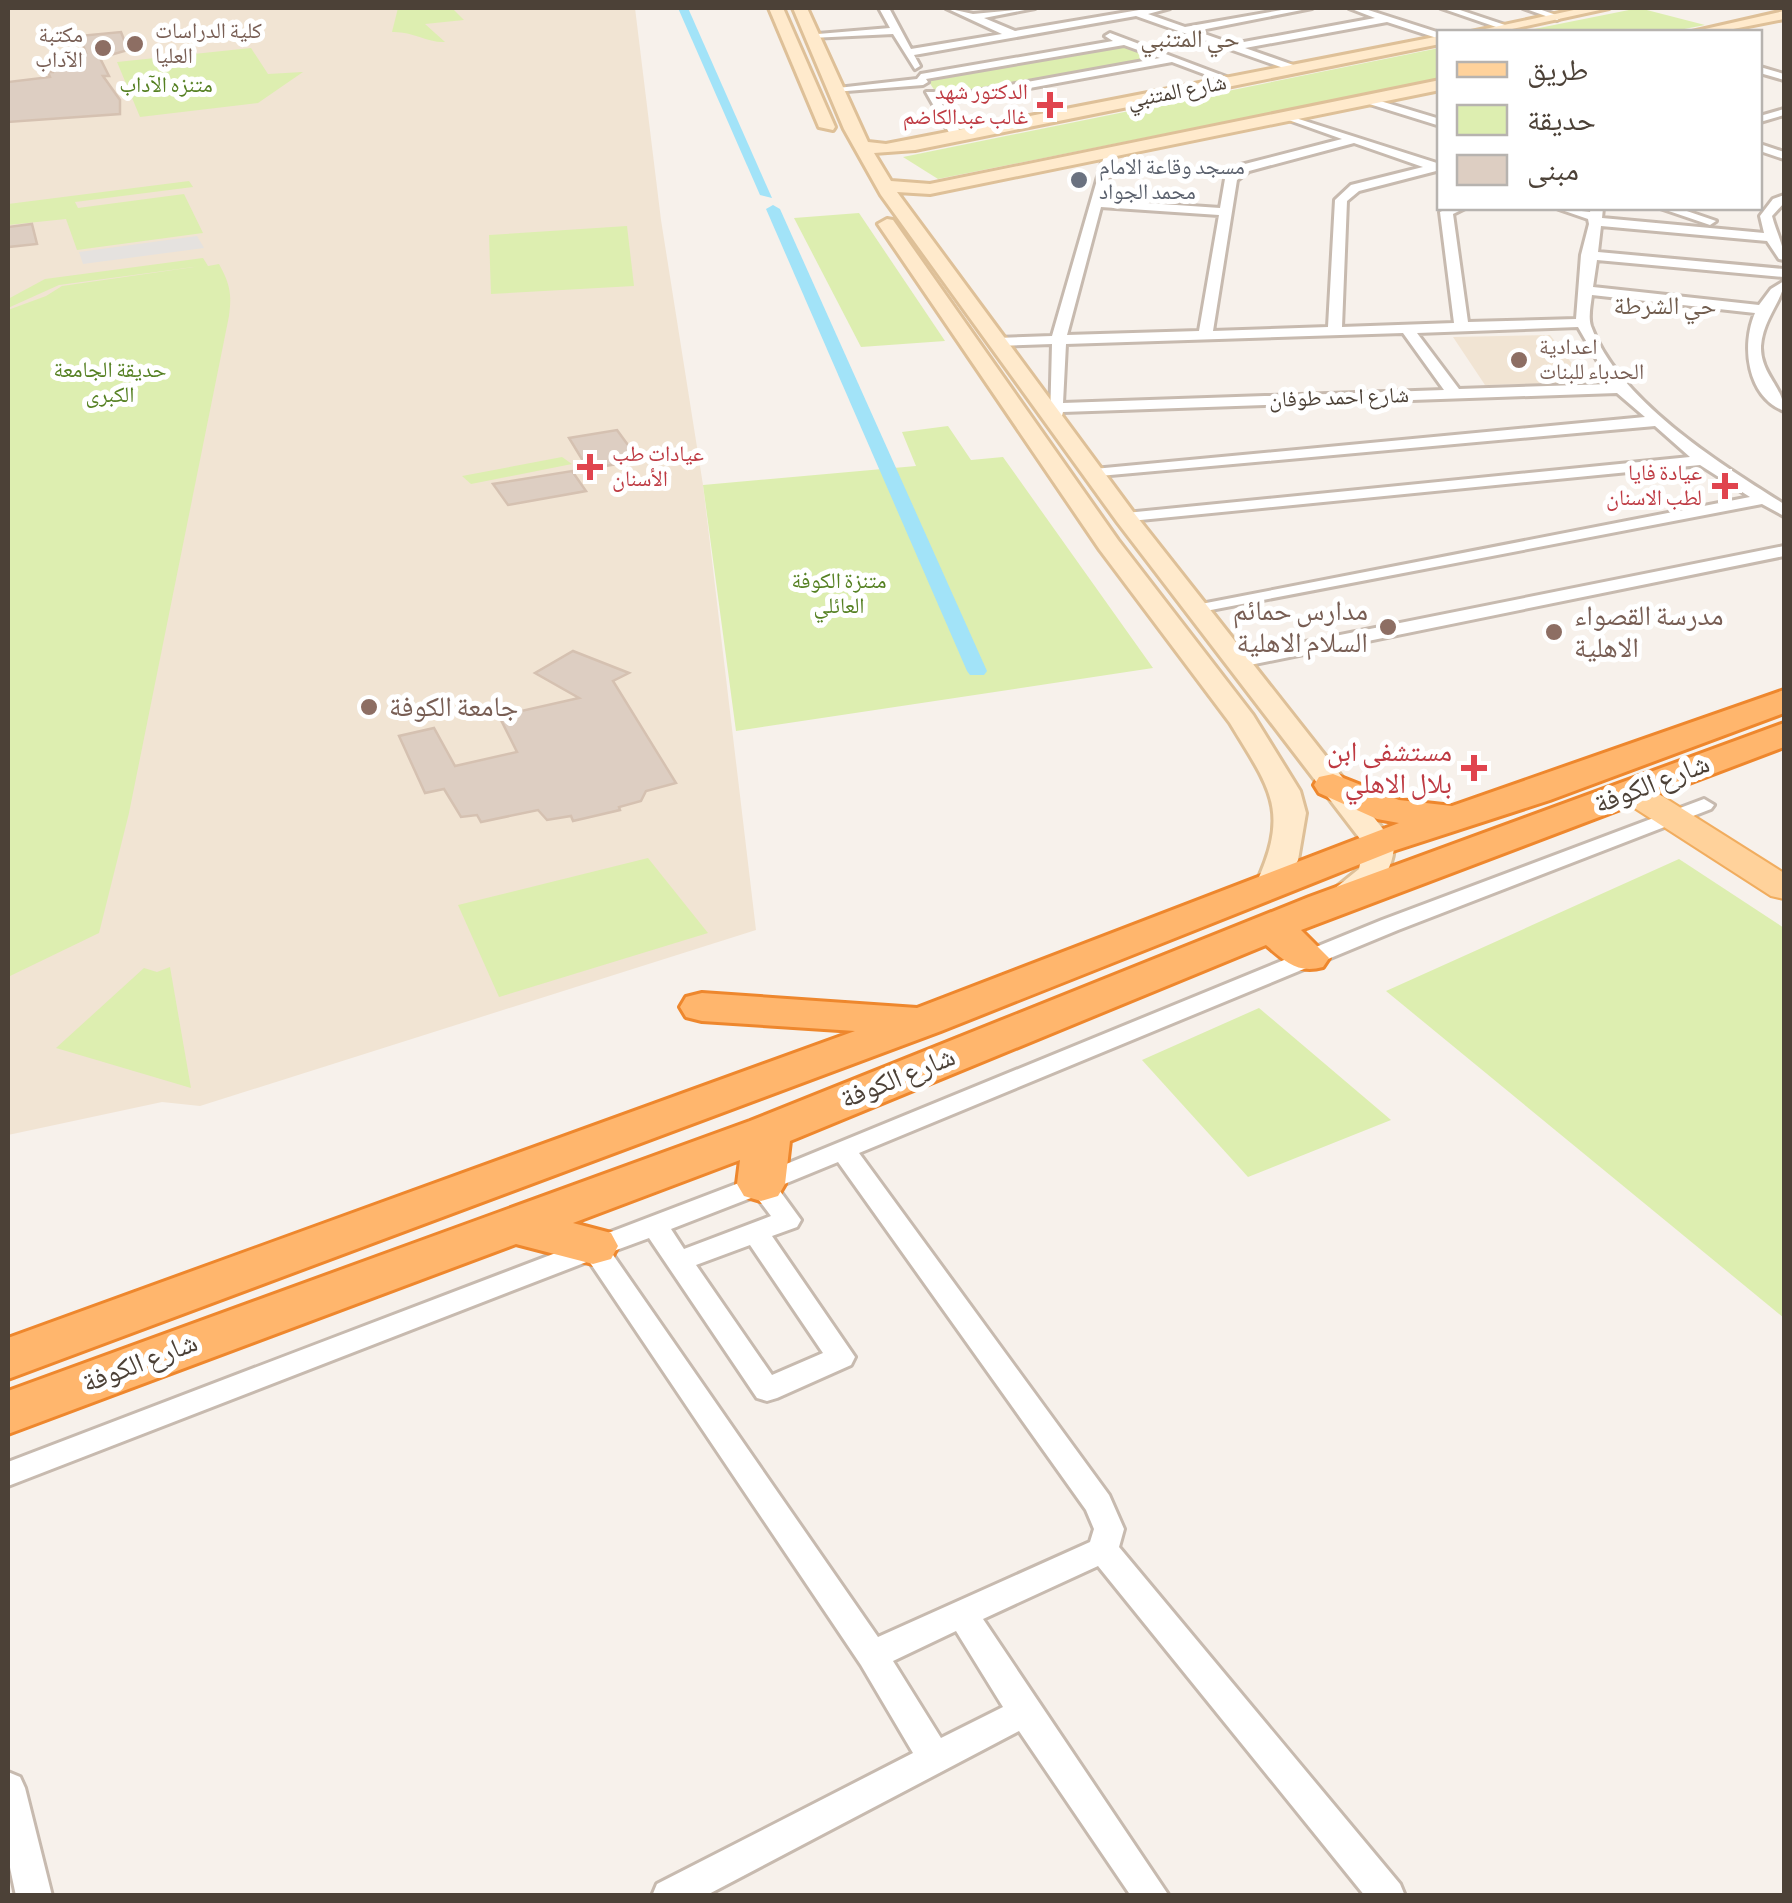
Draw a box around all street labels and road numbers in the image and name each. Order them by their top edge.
street label: شارع المتنبي [1125,69,1229,117]
street label: شارع احمد طوفان [1269,382,1409,414]
street label: شارع الكوفة [1590,747,1714,821]
street label: شارع الكوفة [836,1040,960,1116]
street label: شارع الكوفة [78,1326,202,1400]

